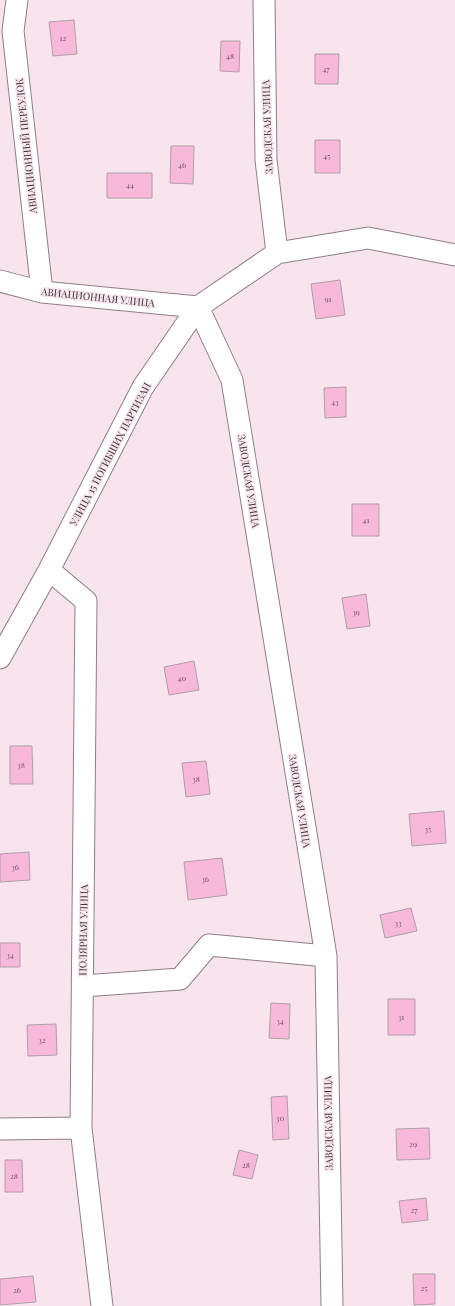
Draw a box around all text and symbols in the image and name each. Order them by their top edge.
house number: 12 [60,32,67,43]
house number: 48 [226,50,234,61]
house number: 47 [322,63,330,74]
street label: АВИАЦИОННЫЙ ПЕРЕУЛОК [12,78,40,215]
street label: ЗАВОДСКАЯ УЛИЦА [258,79,276,174]
house number: 45 [323,150,331,161]
house number: 46 [178,159,186,170]
house number: 44 [126,179,134,190]
street label: АВИАЦИОННАЯ УЛИЦА [40,284,156,310]
house number: 91 [324,293,332,304]
street label: УЛИЦА 15 ПОГИБШИХ ПАРТИЗАН [66,380,154,529]
house number: 43 [331,396,339,407]
street label: ЗАВОДСКАЯ УЛИЦА [235,433,263,529]
house number: 41 [363,514,369,525]
house number: 39 [352,606,360,617]
house number: 40 [178,672,187,683]
street label: ЗАВОДСКАЯ УЛИЦА [286,753,314,849]
house number: 38 [17,759,25,770]
house number: 38 [192,773,200,784]
house number: 35 [425,823,431,834]
house number: 36 [11,861,19,872]
house number: 36 [201,873,209,884]
street label: ПОЛЯРНАЯ УЛИЦА [75,884,91,976]
house number: 33 [394,917,402,928]
house number: 34 [6,949,14,960]
house number: 31 [398,1011,404,1022]
house number: 34 [276,1015,284,1026]
house number: 32 [38,1034,46,1045]
street label: ЗАВОДСКАЯ УЛИЦА [320,1075,336,1170]
house number: 30 [276,1112,284,1123]
house number: 29 [409,1138,417,1149]
house number: 28 [242,1159,250,1170]
house number: 28 [10,1170,18,1181]
house number: 27 [410,1204,418,1215]
house number: 25 [420,1282,428,1293]
house number: 26 [13,1284,21,1295]

